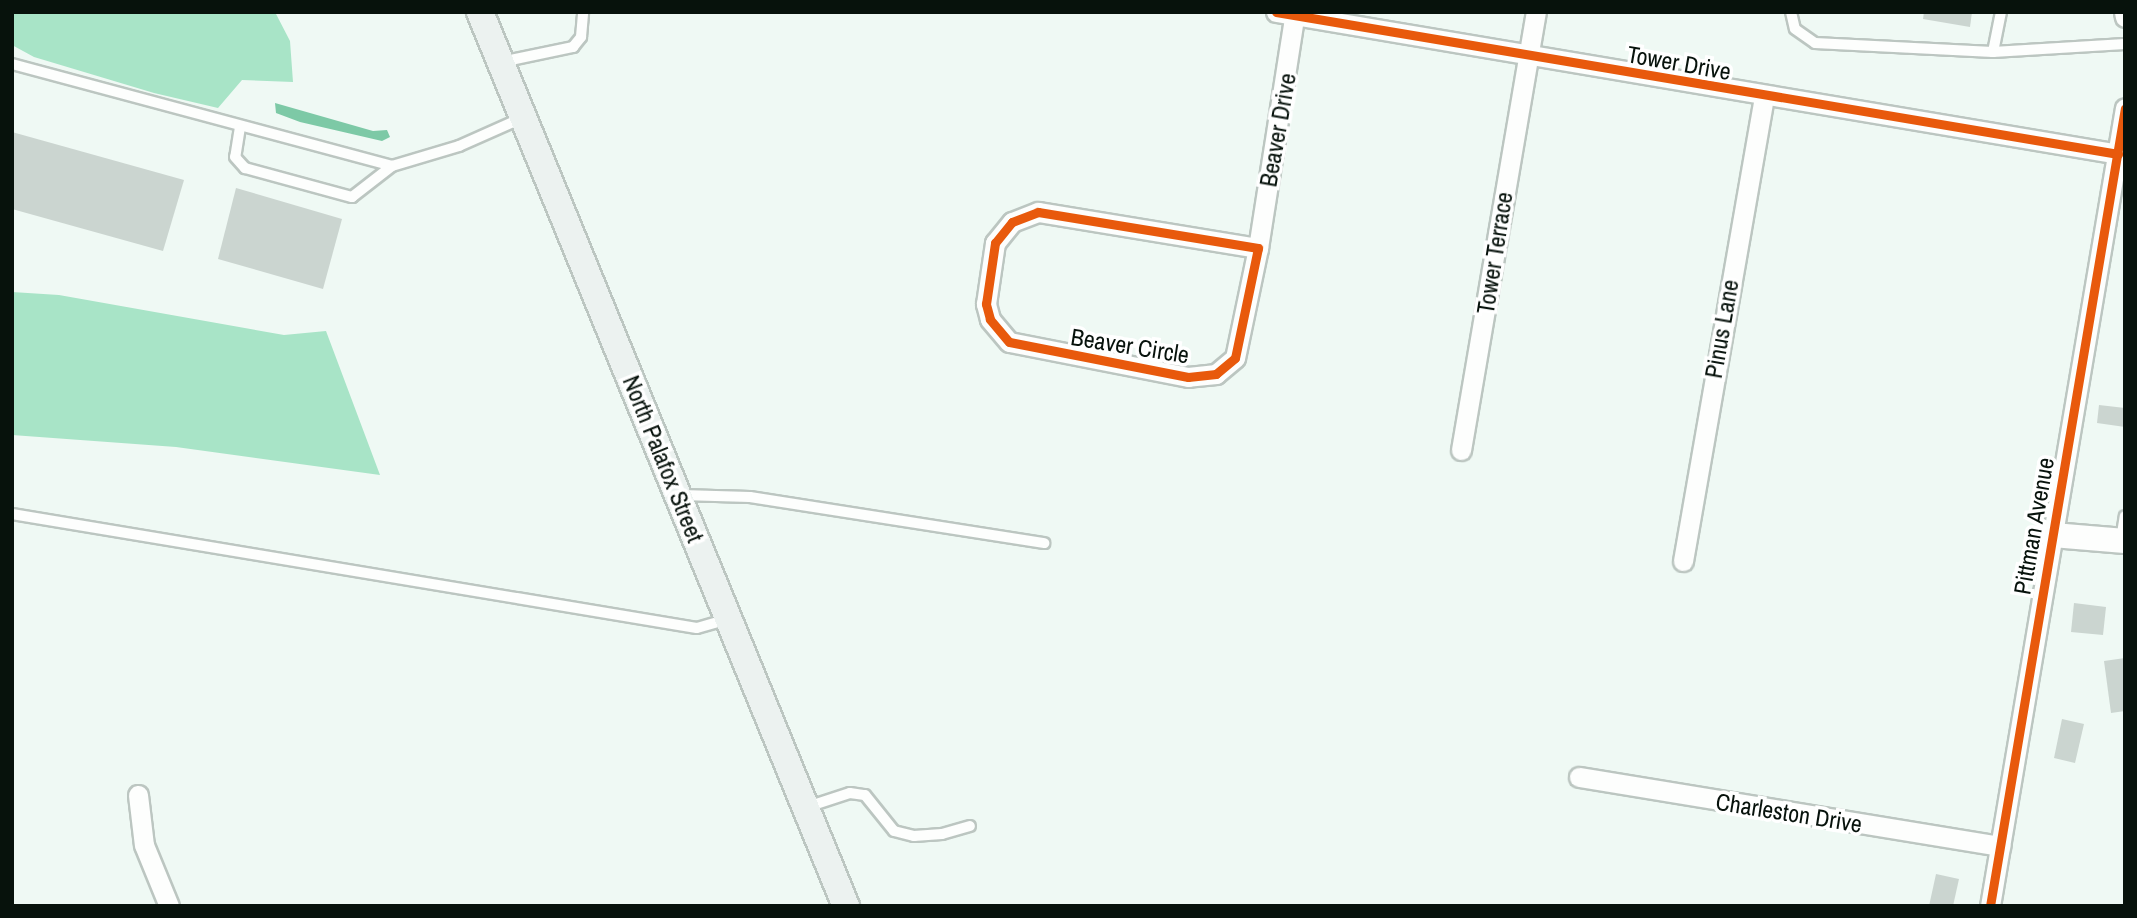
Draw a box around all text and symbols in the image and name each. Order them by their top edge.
street label: Tower Drive [1625,40,1733,86]
street label: Beaver Drive [1254,71,1302,189]
street label: Tower Terrace [1471,190,1519,316]
street label: Pinus Lane [1699,277,1745,381]
street label: Beaver Circle [1069,322,1191,370]
street label: North Palafox Street [616,371,710,547]
street label: Pittman Avenue [2008,455,2060,597]
street label: Charleston Drive [1714,787,1864,839]

